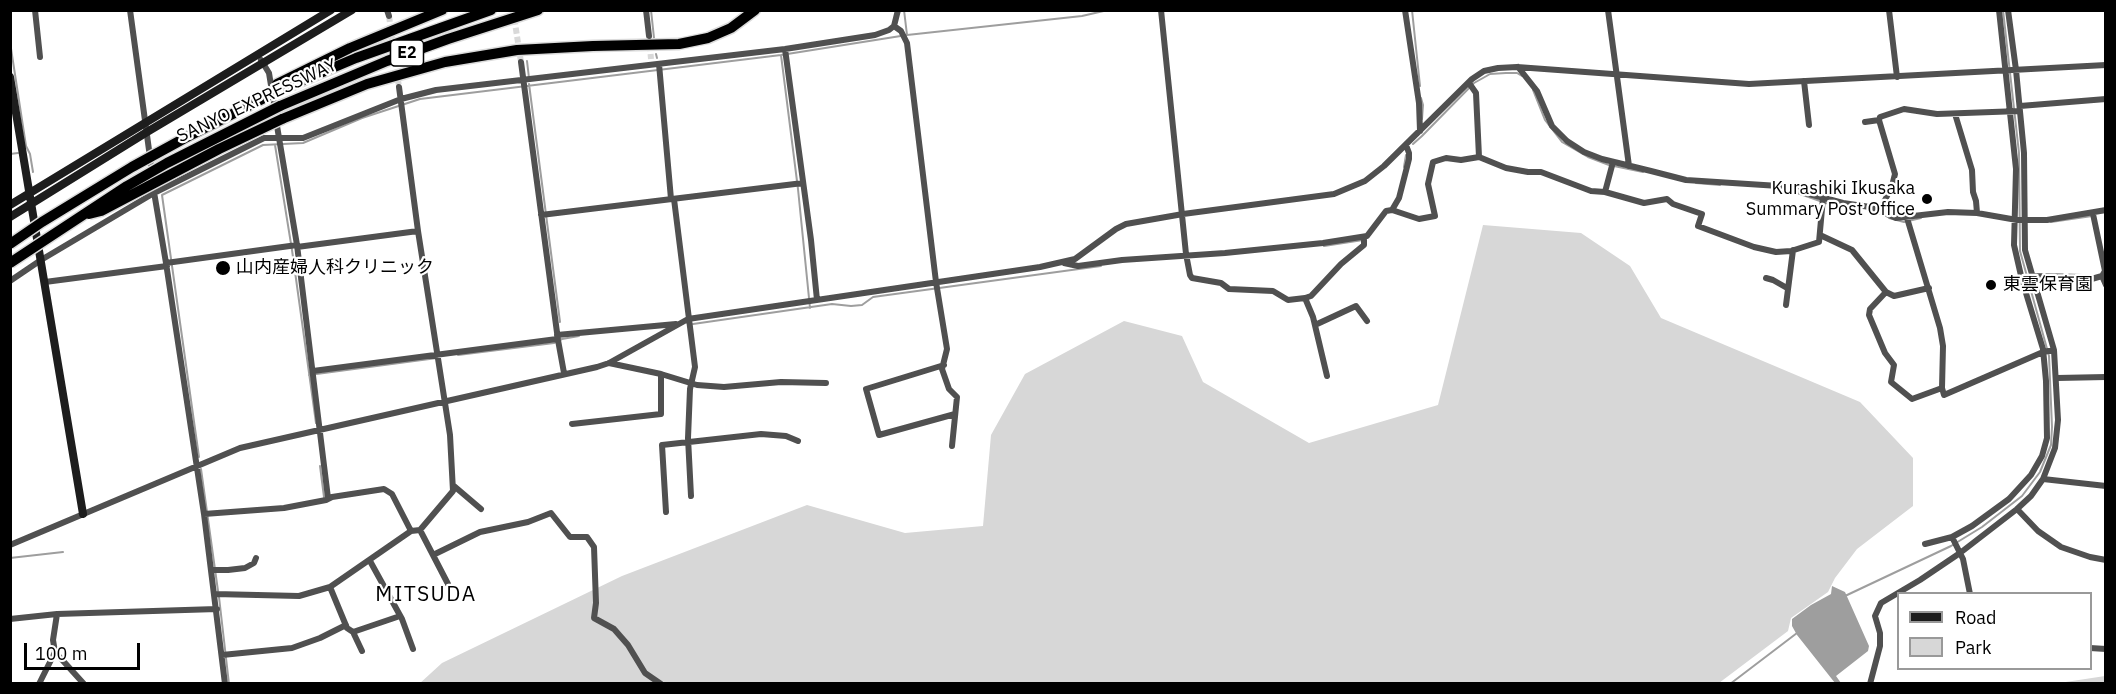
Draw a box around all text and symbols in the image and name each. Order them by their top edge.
road number: E2 [390,40,424,66]
street label: SANYO EXPRESSWAY [173,54,341,148]
place label: Kurashiki Ikusaka Summary Post Office [1746,178,1915,220]
marker: Kurashiki Ikusaka Summary Post Office [1920,192,1934,206]
place label: 山内産婦人科クリニック [236,257,434,279]
marker: 山内産婦人科クリニック [214,259,232,277]
place label: 東雲保育園 [2003,274,2093,296]
marker: 東雲保育園 [1984,278,1998,292]
district label: MITSUDA [375,582,477,608]
legend [1897,592,2092,670]
text: Road [1955,606,1996,629]
scale bar [27,631,142,669]
text: Park [1955,636,1991,659]
text: 100 m [35,642,87,665]

